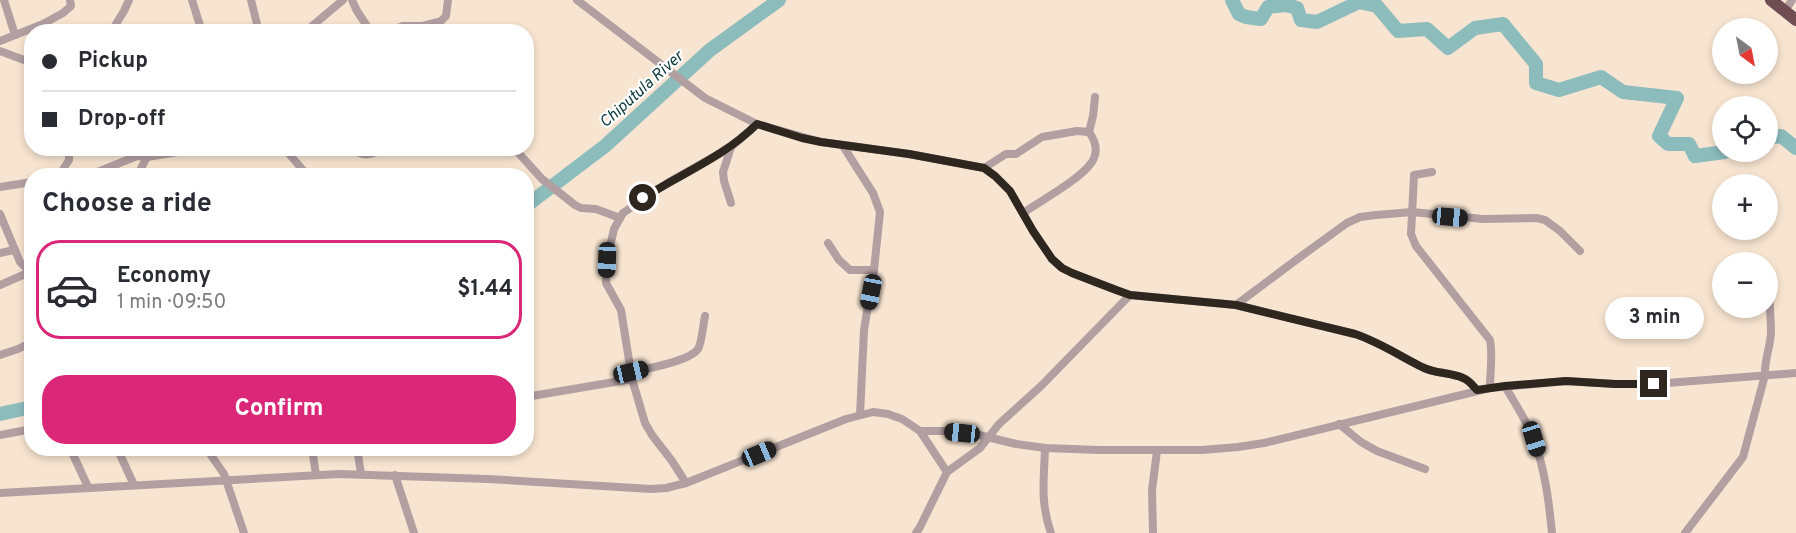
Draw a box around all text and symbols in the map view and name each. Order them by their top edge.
north arrow [1712,18,1778,84]
map controls [1712,18,1778,318]
water label: Chiputula River [596,46,689,133]
text: Pickup [78,48,148,75]
button: locate [1712,96,1778,162]
text: Drop-off [78,106,165,133]
button: + [1712,174,1778,240]
route start [629,184,656,211]
text: Choose a ride [42,187,212,221]
car [1431,206,1469,228]
car [597,242,617,278]
button: − [1712,252,1778,318]
icon: car [45,263,99,317]
text: Economy [117,263,211,290]
car [859,273,883,311]
text: $1.44 [457,276,513,303]
text: 1 min · 09:50 [117,290,226,316]
callout: 3 min [1604,297,1704,339]
text: 3 min [1628,305,1681,331]
car [611,359,651,385]
route end [1640,370,1667,397]
button: Confirm [42,375,516,444]
car [1520,419,1548,459]
car [943,422,981,444]
car [739,439,779,469]

